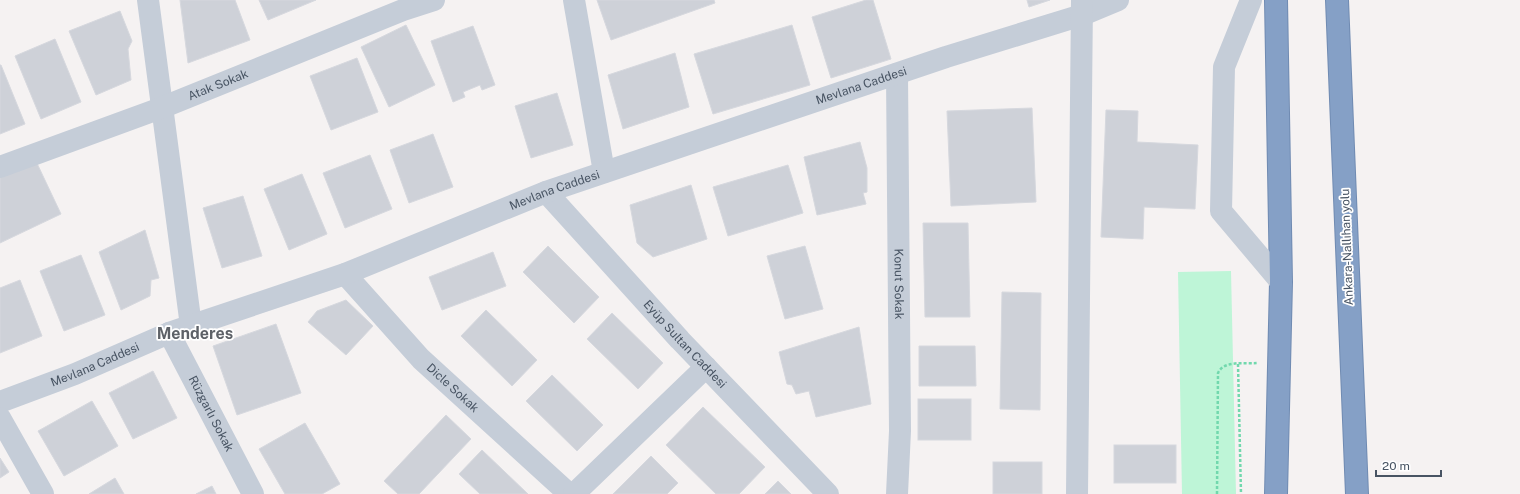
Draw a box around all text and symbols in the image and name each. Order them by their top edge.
street label: Mevlana Caddesi [814,64,908,107]
street label: Atak Sokak [186,66,250,103]
street label: Mevlana Caddesi [507,167,601,213]
street label: Ankara-Nallıhan yolu [1338,188,1356,306]
street label: Konut Sokak [891,248,906,320]
street label: Eyüp Sultan Caddesi [640,297,729,391]
district label: Menderes [157,324,233,343]
street label: Mevlana Caddesi [49,340,141,389]
street label: Dicle Sokak [424,361,482,415]
street label: Rüzgarlı Sokak [186,373,237,454]
scale bar [1376,452,1441,478]
text: 20 m [1382,459,1410,473]

